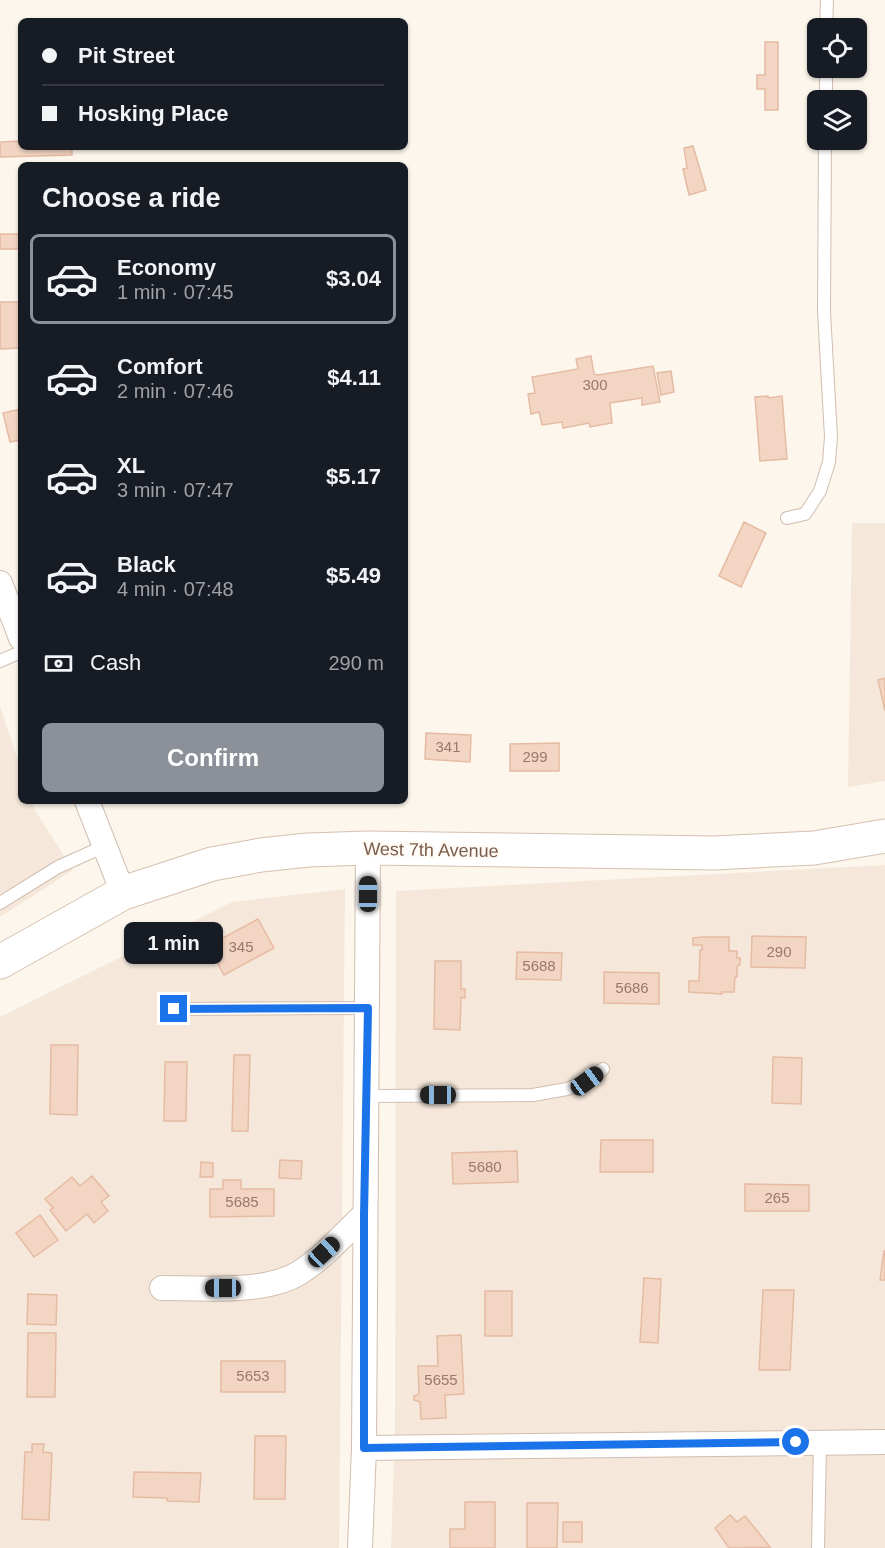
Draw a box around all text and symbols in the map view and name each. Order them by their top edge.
map controls [807,18,867,150]
button: locate [807,18,867,78]
text: Pit Street [78,43,175,68]
button: layers [807,90,867,150]
text: Hosking Place [78,101,228,126]
text: Choose a ride [42,183,221,213]
icon: car [45,252,99,306]
text: Economy [117,255,216,280]
text: $3.04 [326,266,381,291]
text: 1 min · 07:45 [117,281,234,303]
icon: car [45,351,99,405]
text: Comfort [117,354,203,379]
text: $4.11 [327,365,381,390]
house number: 300 [582,376,608,393]
text: 2 min · 07:46 [117,380,234,402]
icon: car [45,450,99,504]
text: XL [117,453,145,478]
text: $5.17 [326,464,381,489]
text: 3 min · 07:47 [117,479,234,501]
icon: car [45,549,99,603]
text: Black [117,552,176,577]
text: $5.49 [326,563,381,588]
text: 4 min · 07:48 [117,578,234,600]
icon: cash [42,647,75,680]
text: Cash [90,650,141,675]
text: 290 m [328,652,384,674]
button: Confirm [42,723,384,792]
house number: 341 [435,738,461,755]
house number: 299 [522,748,548,765]
street label: West 7th Avenue [363,839,499,861]
car [359,876,377,912]
callout: 1 min [124,922,224,964]
text: 1 min [147,932,200,954]
house number: 345 [228,938,254,955]
house number: 290 [766,943,792,960]
house number: 5688 [522,957,556,974]
house number: 5686 [615,979,649,996]
route end [160,995,187,1022]
car [567,1063,607,1099]
car [420,1086,456,1104]
house number: 5680 [468,1158,502,1175]
house number: 265 [764,1189,790,1206]
house number: 5685 [225,1193,259,1210]
car [305,1233,343,1271]
car [205,1279,241,1297]
house number: 5653 [236,1367,270,1384]
house number: 5655 [424,1371,458,1388]
route start [782,1428,809,1455]

